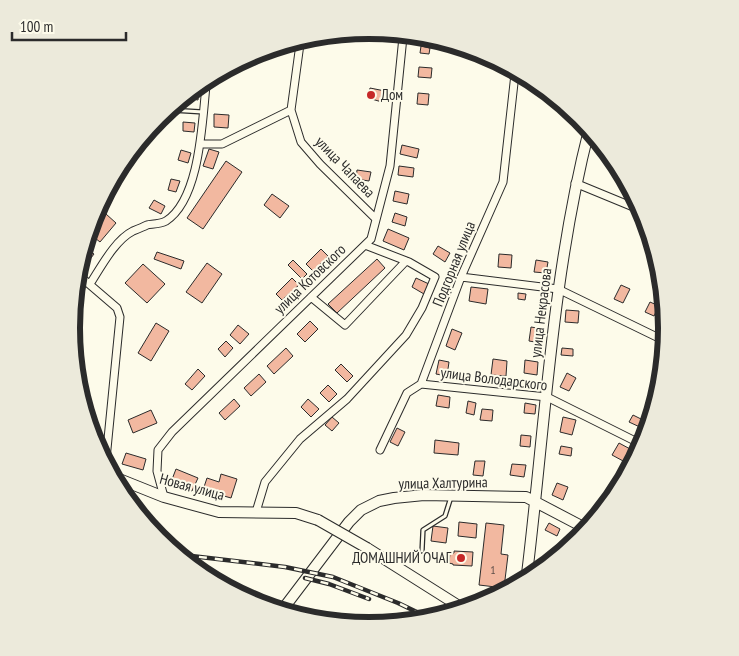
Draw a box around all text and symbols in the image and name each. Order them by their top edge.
scale bar [12,10,126,42]
text: 100 m [20,17,53,36]
place label: Дом [381,85,403,104]
marker: Дом [365,89,377,101]
street label: улица Чапаева [311,132,379,201]
street label: Подгорная улица [428,218,479,309]
street label: улица Котовского [270,240,349,318]
street label: улица Некрасова [526,267,555,359]
street label: улица Володарского [440,363,549,394]
street label: Новая улица [158,469,227,504]
street label: улица Халтурина [398,472,488,493]
place label: ДОМАШНИЙ ОЧАГ [352,548,452,567]
marker: ДОМАШНИЙ ОЧАГ [455,552,467,564]
house number: 1 [490,562,496,577]

